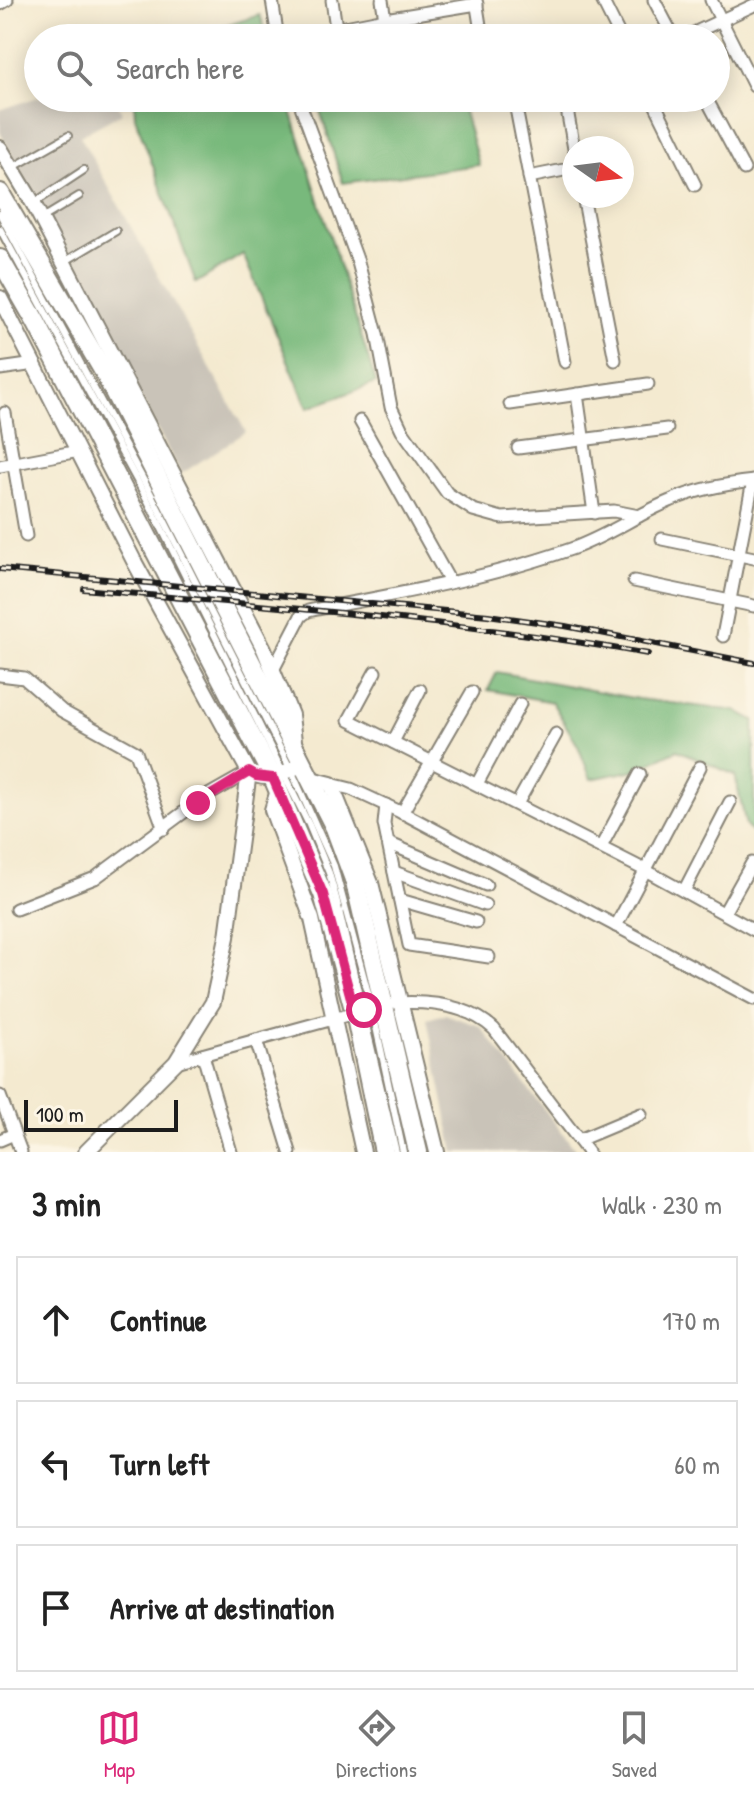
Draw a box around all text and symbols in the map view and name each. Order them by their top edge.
search box [24,24,730,112]
icon: search [52,46,96,90]
text: Search here [116,48,244,88]
north arrow [562,136,634,208]
route end [180,785,216,821]
route start [346,992,382,1028]
scale bar [24,1096,178,1132]
text: 100 m [36,1099,84,1129]
text: 3 min [32,1181,101,1227]
text: Walk · 230 m [602,1187,722,1222]
icon: ahead [34,1298,78,1342]
text: Continue [110,1300,207,1340]
text: 170 m [662,1303,720,1338]
icon: left [34,1442,78,1486]
text: Turn left [110,1444,209,1484]
text: 60 m [674,1447,720,1482]
icon: arrive [34,1586,78,1630]
text: Arrive at destination [110,1588,335,1628]
tab: Map [97,1706,141,1784]
tab: Directions [336,1706,417,1784]
tab: Saved [612,1706,657,1784]

